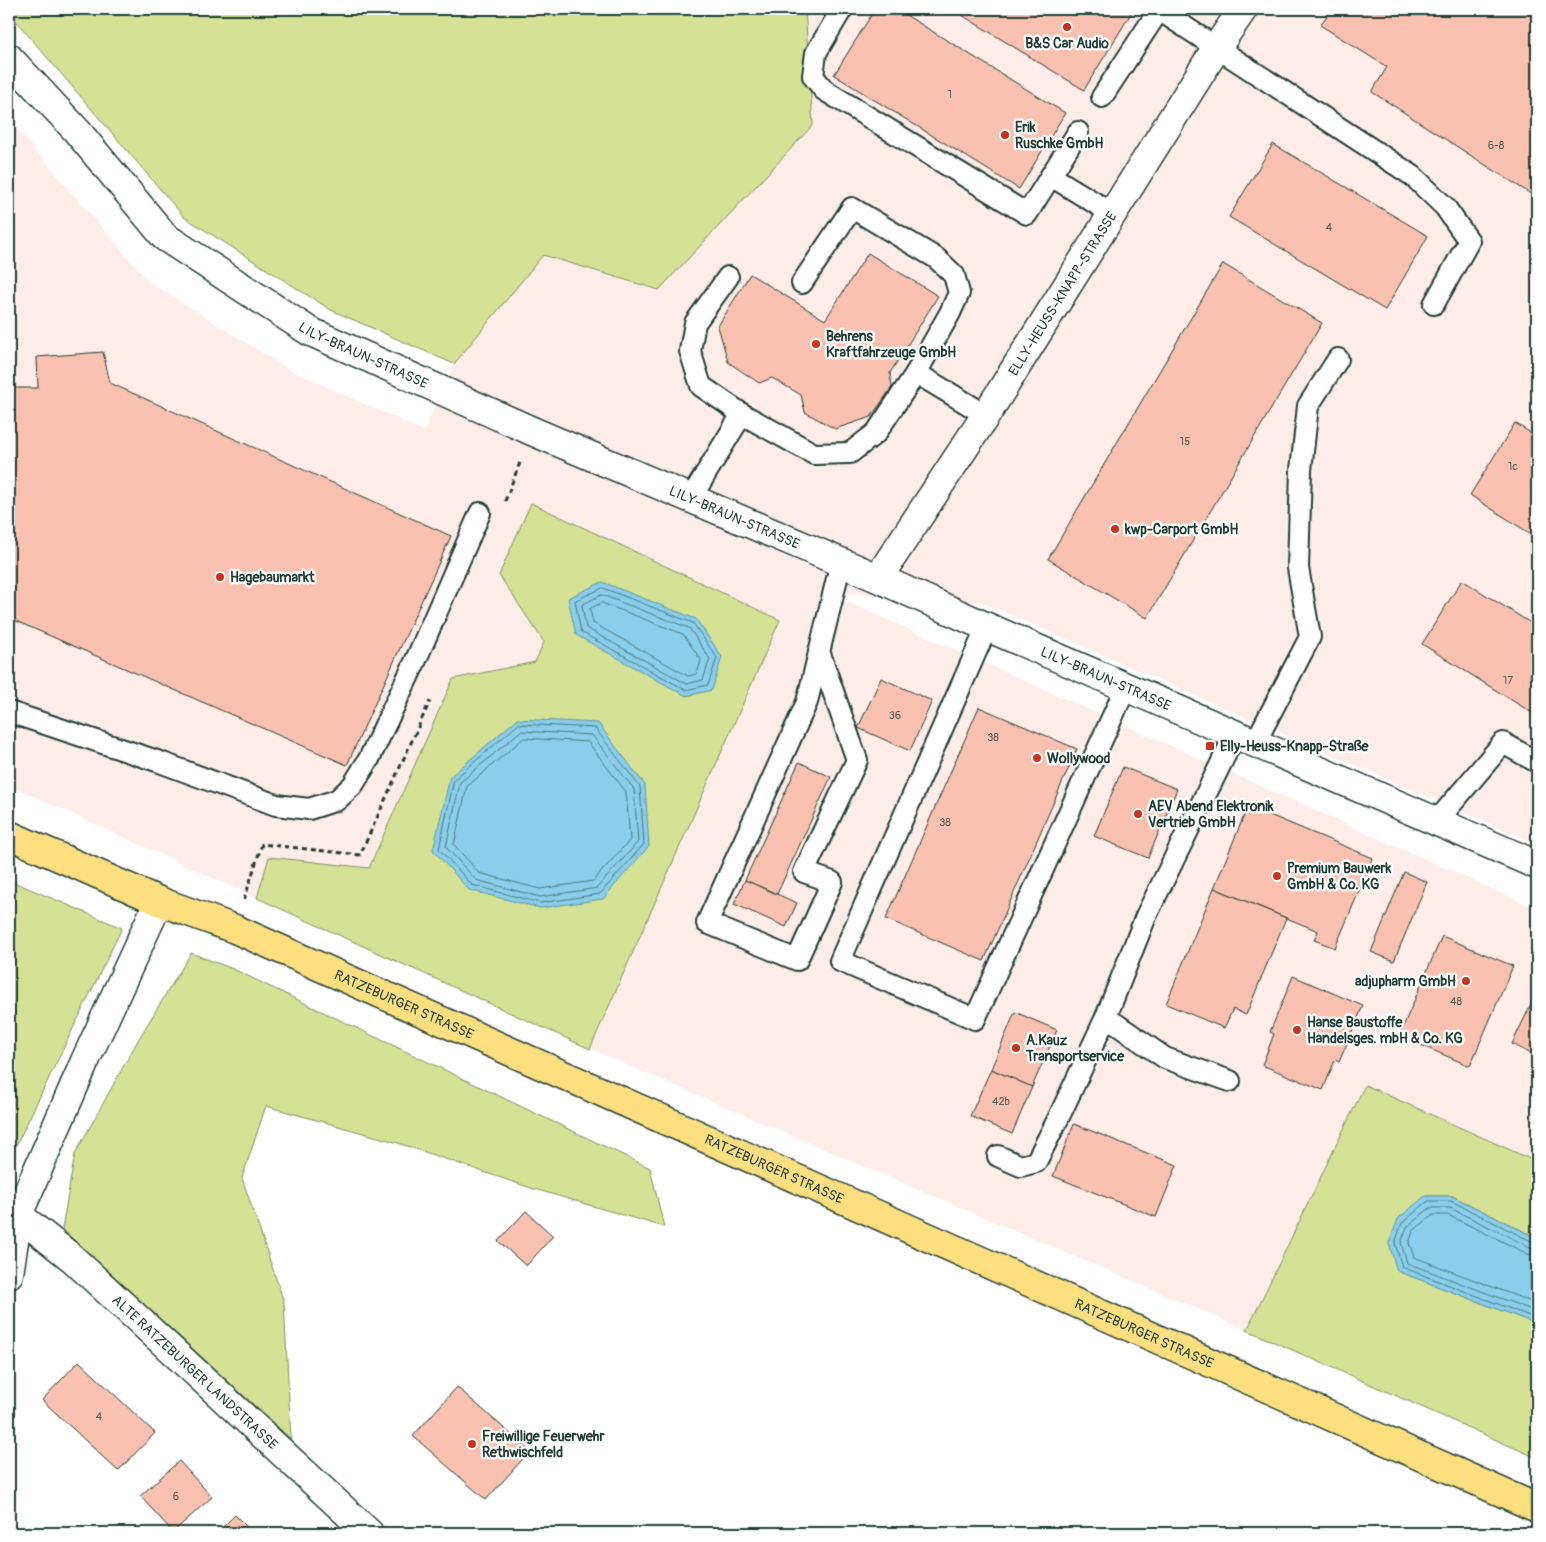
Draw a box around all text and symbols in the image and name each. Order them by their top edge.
marker: B&S Car Audio [1061,21,1073,33]
place label: B&S Car Audio [1025,35,1109,52]
house number: 1 [948,88,952,101]
place label: Erik Ruschke GmbH [1015,119,1103,152]
marker: Erik Ruschke GmbH [999,129,1011,141]
house number: 6-8 [1488,139,1505,152]
street label: ELLY-HEUSS-KNAPP-STRASSE [1005,209,1120,379]
house number: 4 [1326,221,1333,234]
street label: LILY-BRAUN-STRASSE [295,318,431,392]
place label: Behrens Kraftfahrzeuge GmbH [826,328,956,361]
marker: Behrens Kraftfahrzeuge GmbH [810,338,822,350]
house number: 15 [1180,435,1190,448]
house number: 1c [1508,460,1518,473]
street label: LILY-BRAUN-STRASSE [666,482,802,553]
place label: kwp-Carport GmbH [1124,521,1238,538]
marker: kwp-Carport GmbH [1109,523,1121,535]
place label: Hagebaumarkt [230,569,315,586]
marker: Hagebaumarkt [214,571,226,583]
street label: LILY-BRAUN-STRASSE [1038,643,1174,715]
house number: 17 [1503,674,1513,687]
house number: 36 [889,709,901,722]
house number: 38 [987,731,999,744]
place label: Elly-Heuss-Knapp-Straße [1220,738,1370,755]
marker: Elly-Heuss-Knapp-Straße [1204,740,1216,752]
place label: Wollywood [1047,750,1111,767]
marker: Wollywood [1031,752,1043,764]
place label: AEV Abend Elektronik Vertrieb GmbH [1148,798,1274,831]
marker: AEV Abend Elektronik Vertrieb GmbH [1132,808,1144,820]
house number: 38 [939,816,951,829]
place label: Premium Bauwerk GmbH & Co. KG [1287,860,1391,893]
marker: Premium Bauwerk GmbH & Co. KG [1271,870,1283,882]
street label: RATZEBURGER STRASSE [332,966,476,1043]
place label: adjupharm GmbH [1355,973,1456,990]
marker: adjupharm GmbH [1460,975,1472,987]
house number: 48 [1450,995,1462,1008]
place label: Hanse Baustoffe Handelsges. mbH & Co. KG [1307,1014,1463,1047]
marker: Hanse Baustoffe Handelsges. mbH & Co. KG [1291,1024,1303,1036]
place label: A.Kauz Transportservice [1025,1032,1125,1065]
marker: A.Kauz Transportservice [1010,1042,1022,1054]
house number: 42b [992,1095,1010,1108]
street label: RATZEBURGER STRASSE [702,1131,846,1208]
street label: ALTE RATZEBURGER LANDSTRASSE [108,1291,281,1453]
street label: RATZEBURGER STRASSE [1072,1295,1216,1372]
house number: 4 [96,1410,103,1423]
place label: Freiwillige Feuerwehr Rethwischfeld [482,1428,605,1461]
marker: Freiwillige Feuerwehr Rethwischfeld [466,1438,478,1450]
house number: 6 [173,1490,179,1503]

